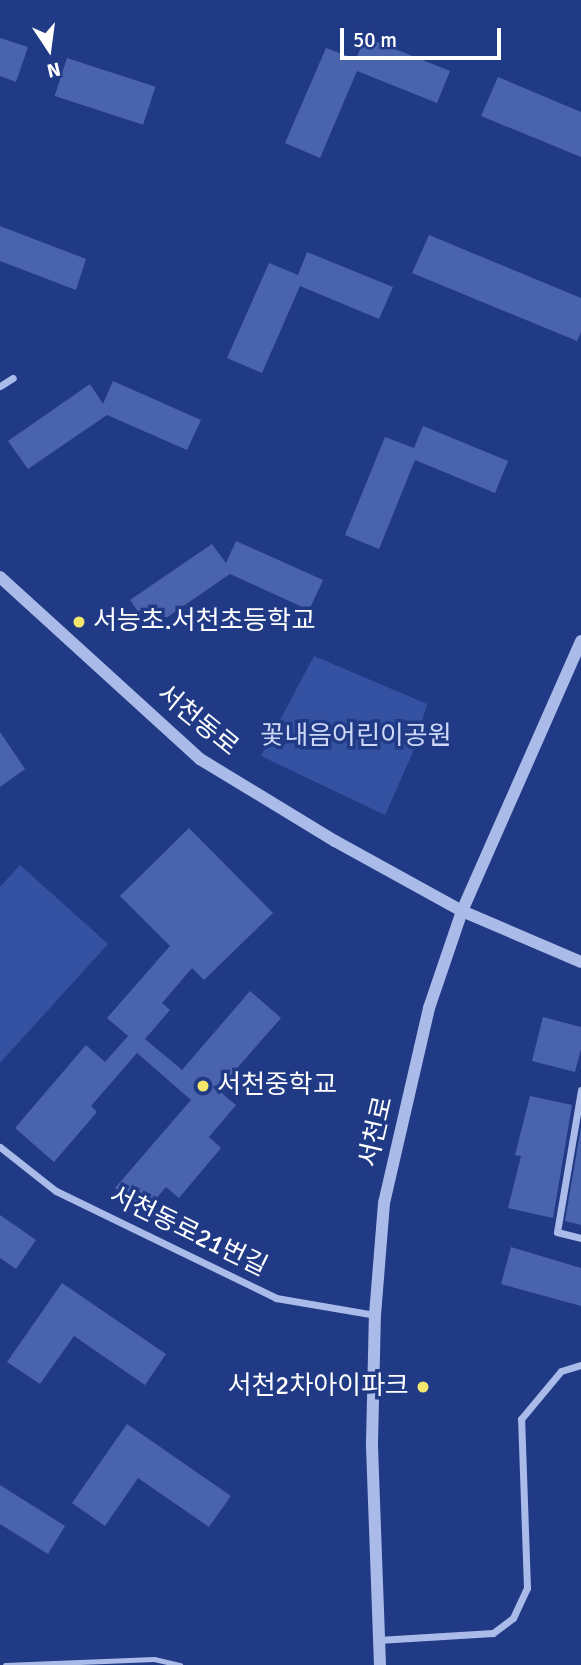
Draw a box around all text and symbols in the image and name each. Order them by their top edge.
north arrow [14,14,84,84]
scale bar [343,14,504,58]
text: 50 m [353,27,397,53]
text: N [45,56,63,83]
place label: 서능초.서천초등학교 [93,606,315,638]
marker: 서능초.서천초등학교 [71,614,87,630]
street label: 서천동로 [150,679,244,763]
park label: 꽃내음어린이공원 [260,721,452,753]
place label: 서천중학교 [217,1070,337,1102]
marker: 서천중학교 [195,1078,211,1094]
street label: 서천로 [354,1094,400,1170]
street label: 서천동로21번길 [104,1180,272,1284]
place label: 서천2차아이파크 [228,1371,409,1403]
marker: 서천2차아이파크 [415,1379,431,1395]

